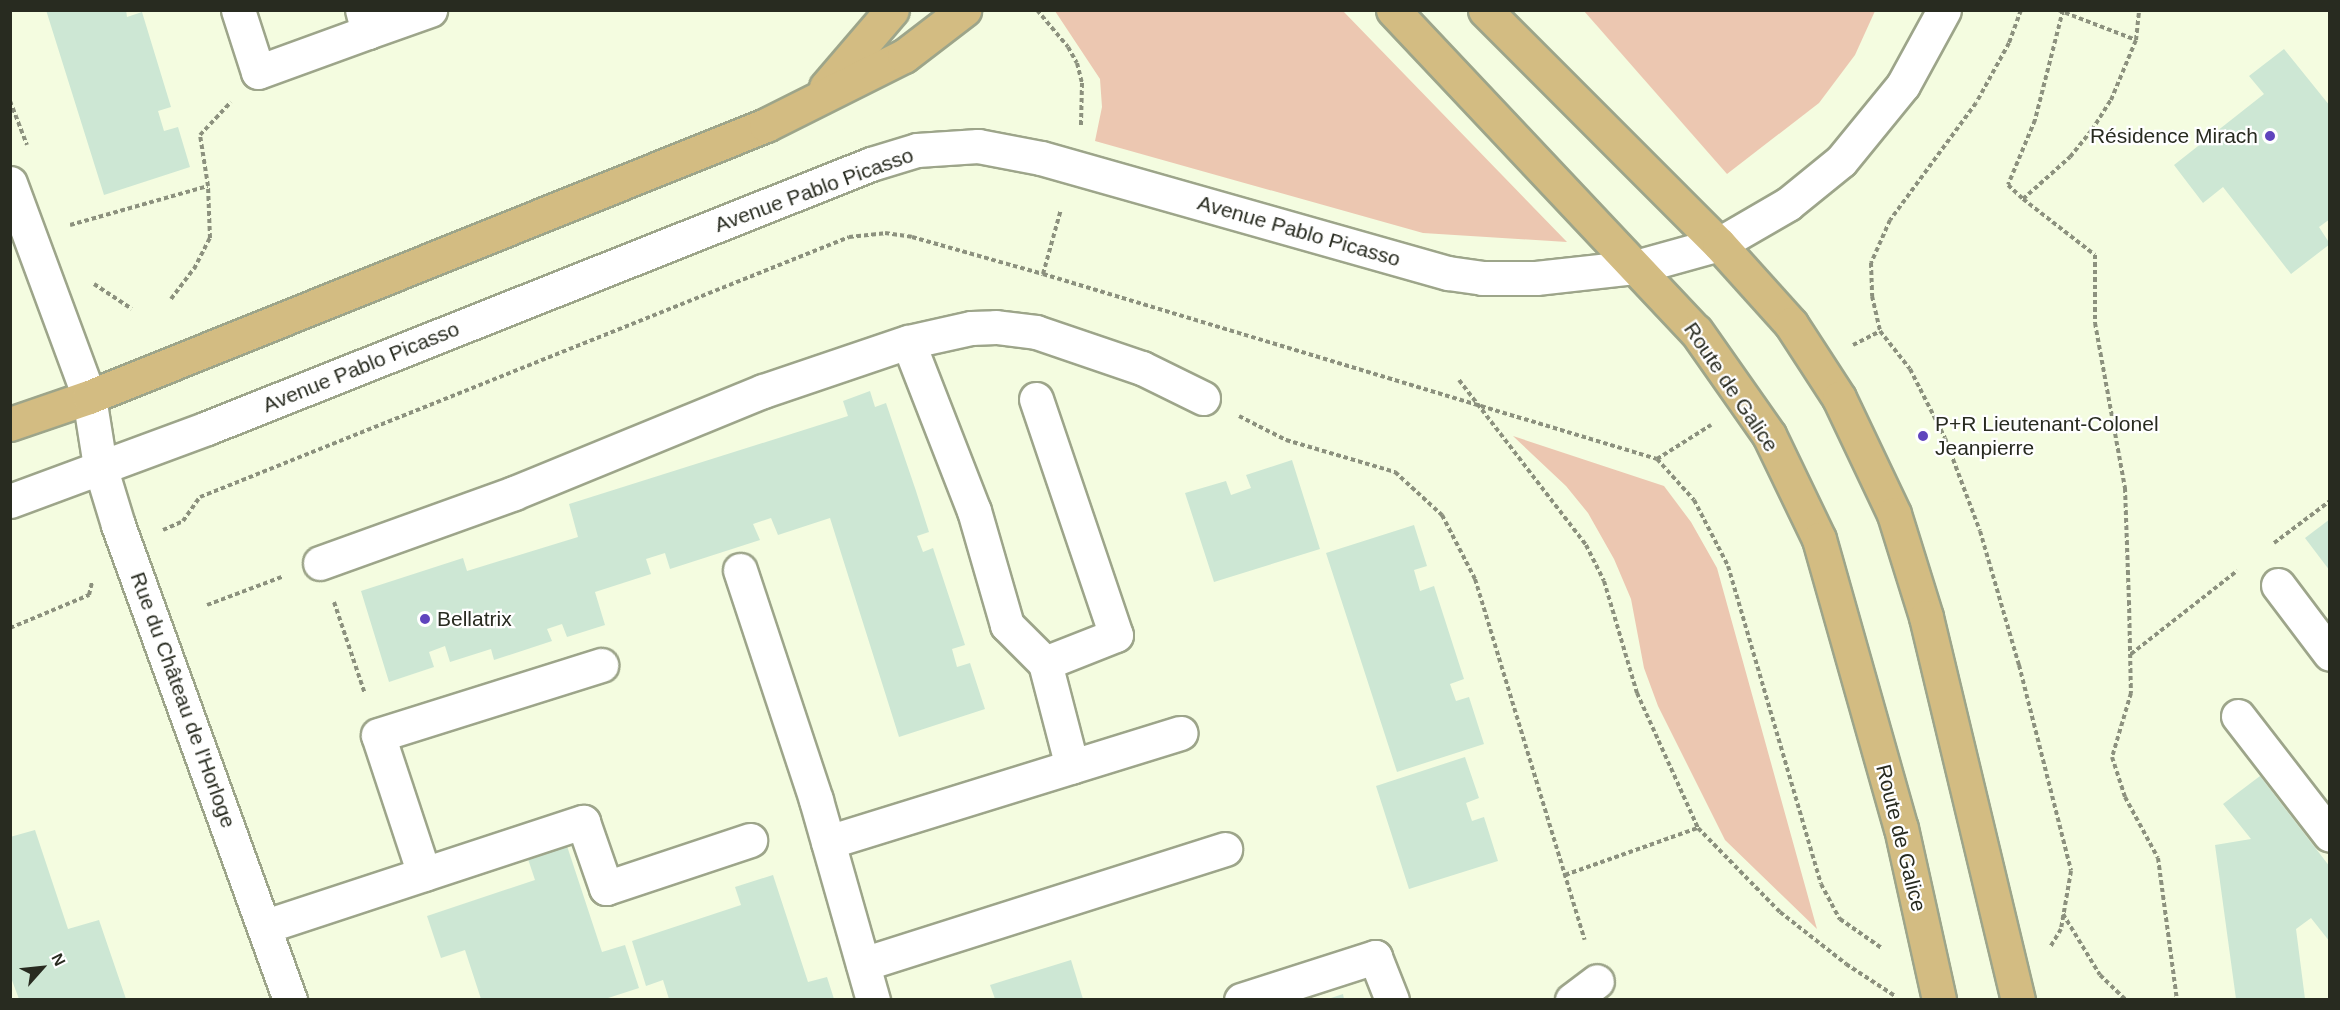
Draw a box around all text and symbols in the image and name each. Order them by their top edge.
place label: Résidence Mirach [2090,123,2258,149]
marker: Résidence Mirach [2263,129,2277,143]
street label: Avenue Pablo Picasso [711,142,917,238]
street label: Avenue Pablo Picasso [1195,190,1403,272]
street label: Avenue Pablo Picasso [259,316,463,418]
street label: Route de Galice [1678,318,1784,456]
place label: P+R Lieutenant-Colonel Jeanpierre [1935,411,2159,461]
marker: P+R Lieutenant-Colonel Jeanpierre [1916,429,1930,443]
street label: Rue du Château de l'Horloge [125,569,241,831]
place label: Bellatrix [437,606,512,632]
marker: Bellatrix [418,612,432,626]
street label: Route de Galice [1871,762,1931,914]
north arrow [12,938,72,998]
text: N [48,951,69,969]

